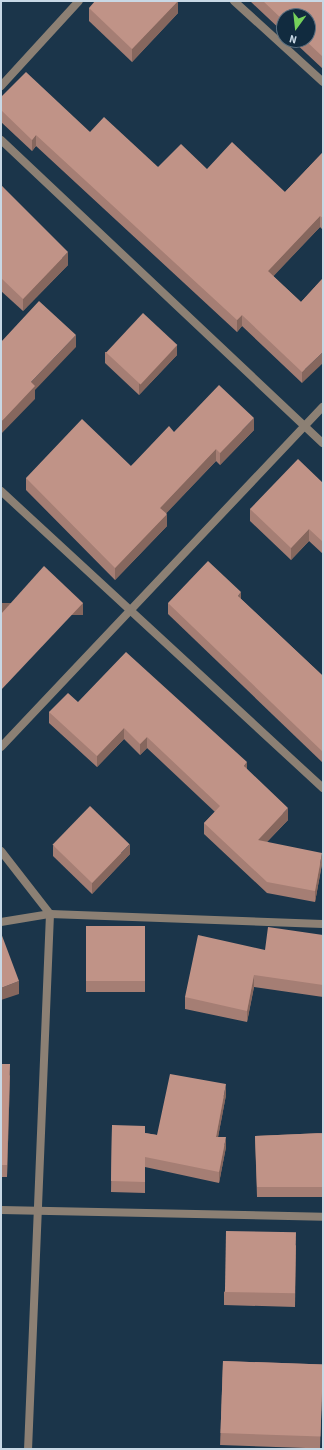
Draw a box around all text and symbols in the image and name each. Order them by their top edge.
north arrow [276,8,316,48]
text: N [288,31,299,47]

